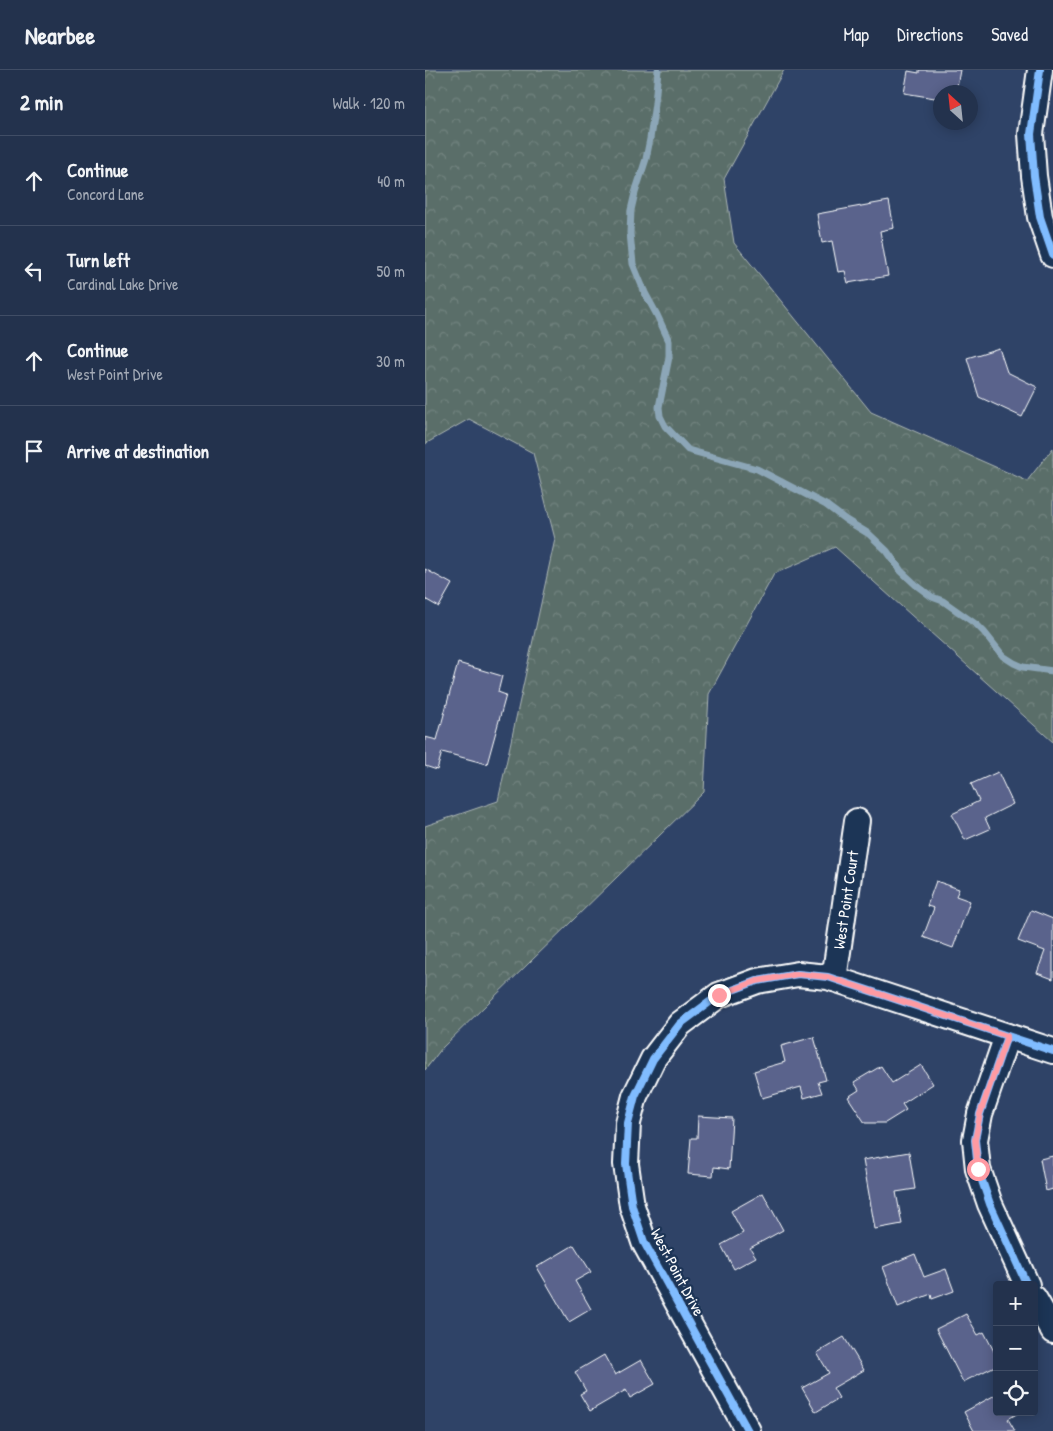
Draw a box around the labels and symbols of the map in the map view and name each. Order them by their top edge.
north arrow [933,85,978,130]
street label: West Point Court [827,849,864,950]
route end [708,984,731,1007]
route start [967,1158,990,1181]
street label: West Point Drive [646,1225,711,1320]

